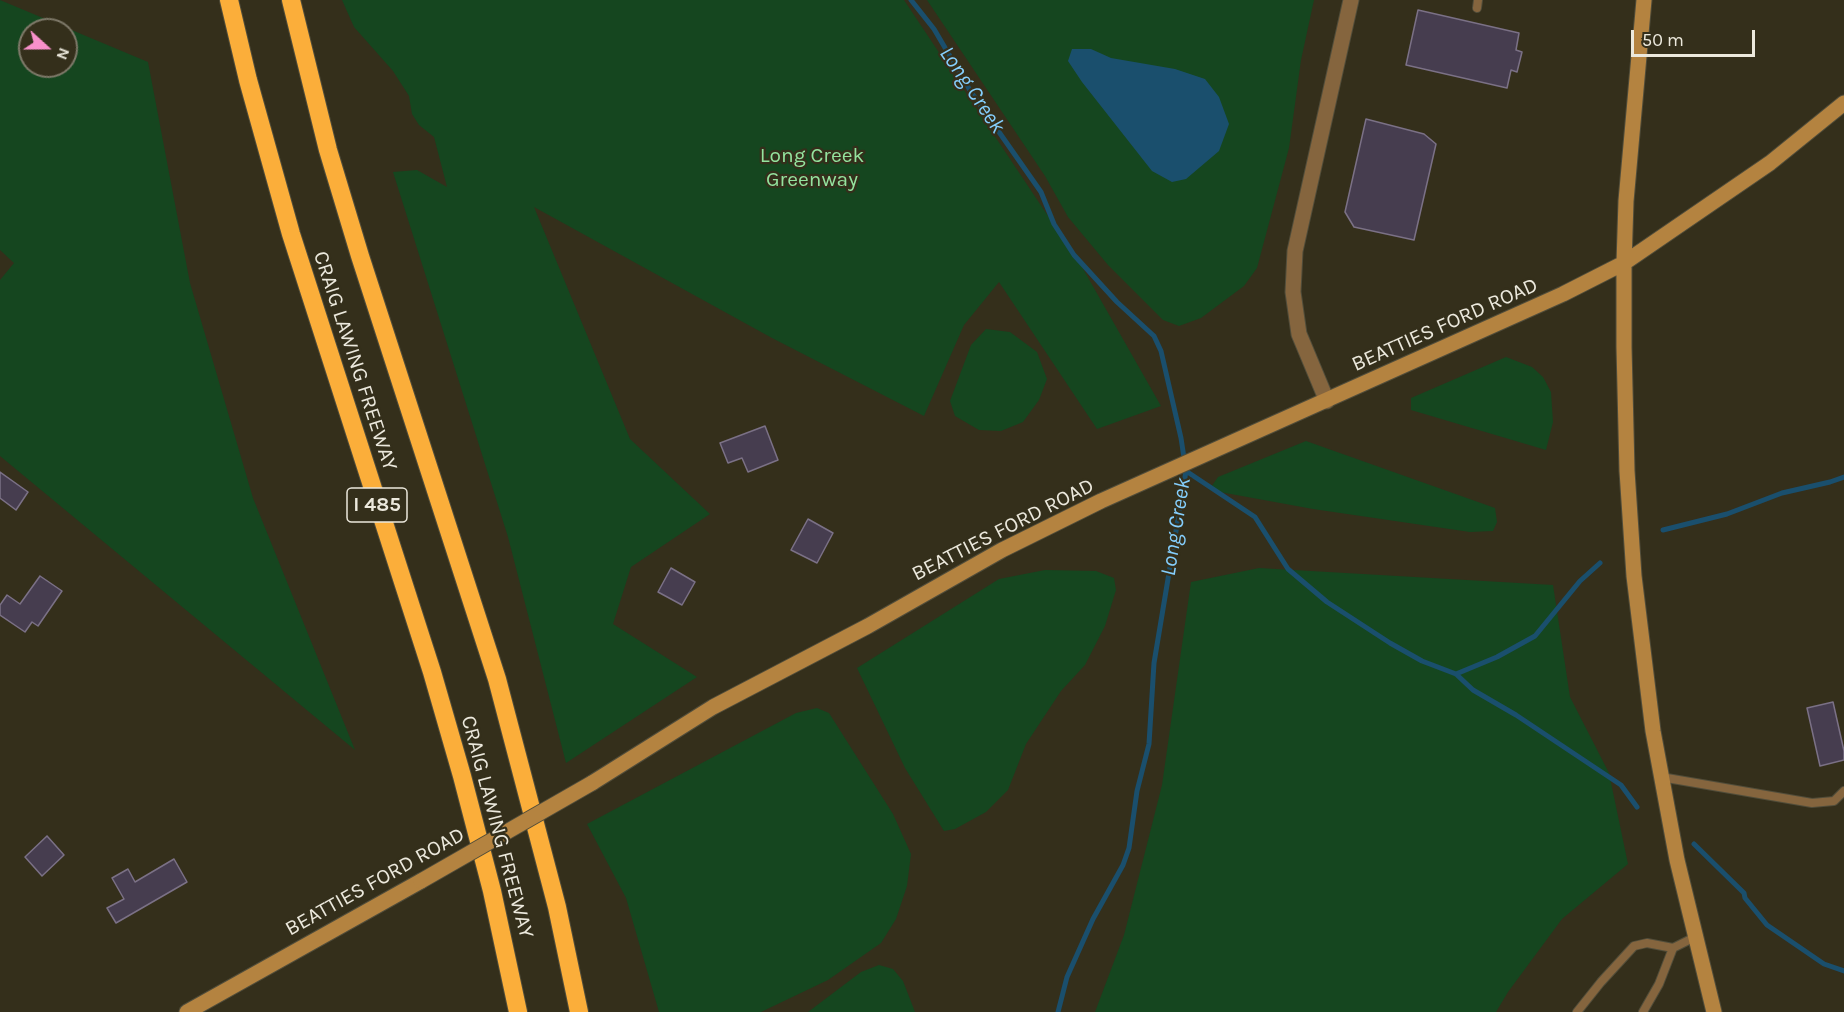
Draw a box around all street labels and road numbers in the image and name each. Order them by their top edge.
street label: CRAIG LAWING FREEWAY [308,248,402,474]
street label: BEATTIES FORD ROAD [1348,273,1542,377]
street label: BEATTIES FORD ROAD [908,473,1098,587]
road number: I 485 [347,488,407,522]
street label: CRAIG LAWING FREEWAY [455,713,539,941]
street label: BEATTIES FORD ROAD [281,822,469,942]

